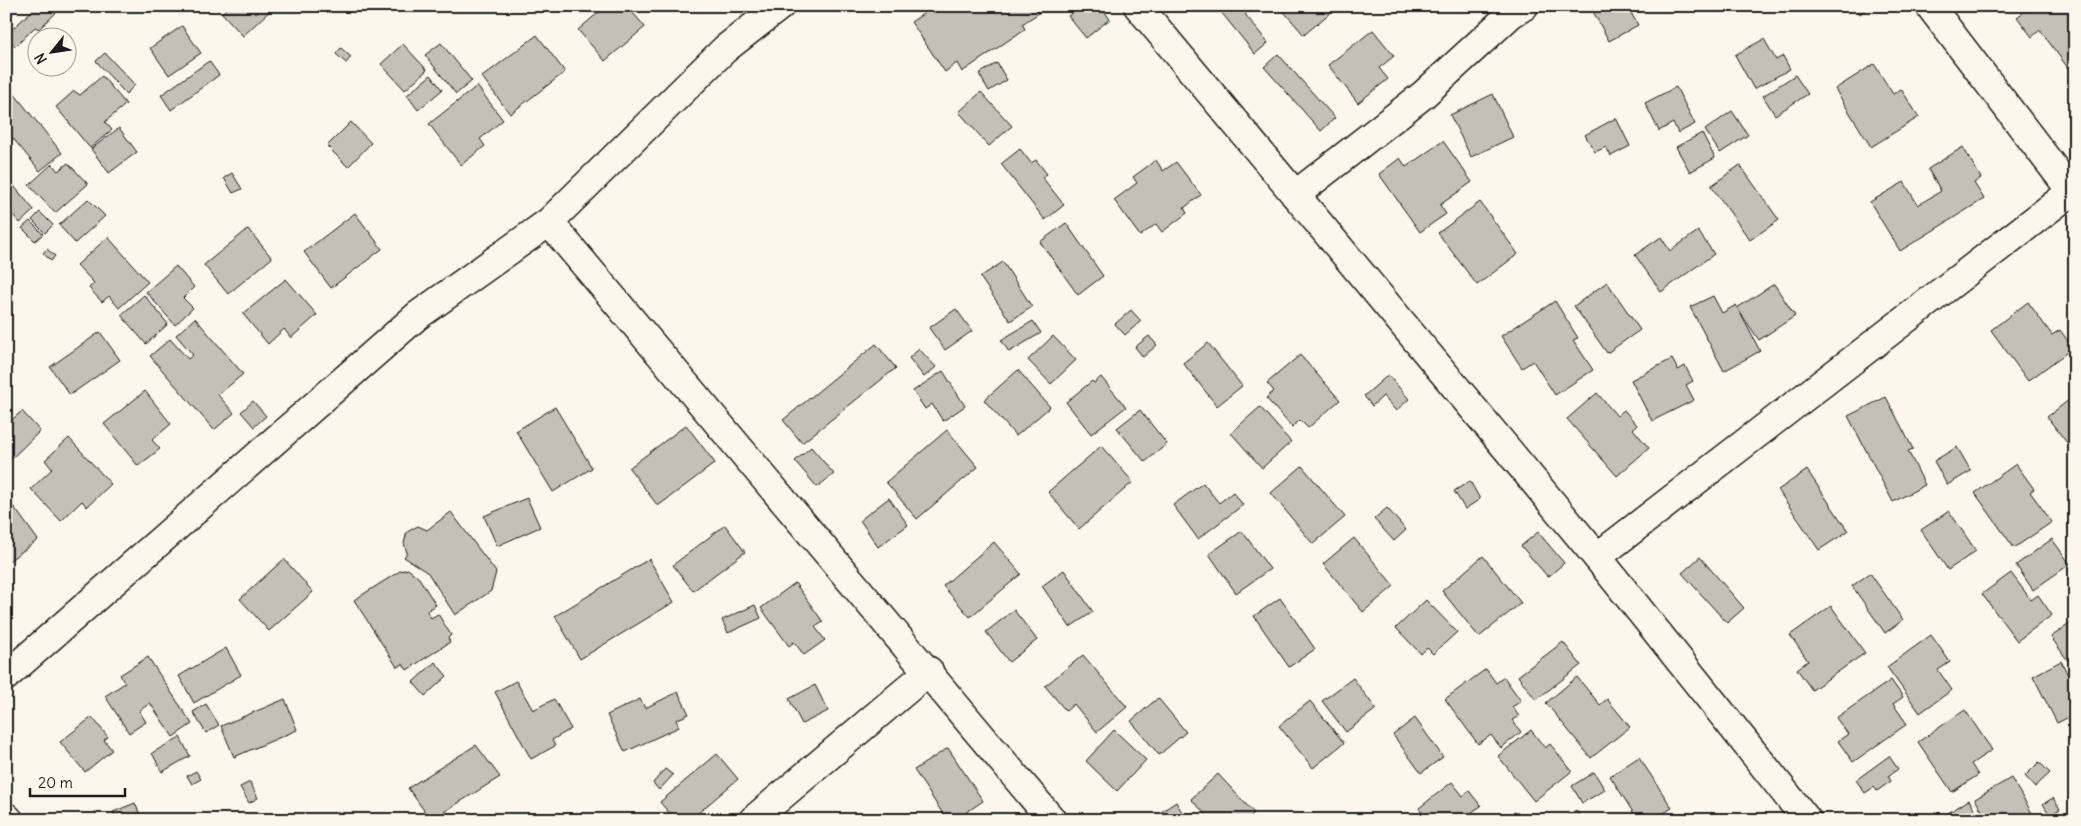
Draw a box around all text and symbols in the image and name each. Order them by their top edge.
north arrow [28,28,78,78]
text: N [31,50,51,67]
scale bar [30,766,125,798]
text: 20 m [38,773,73,792]

